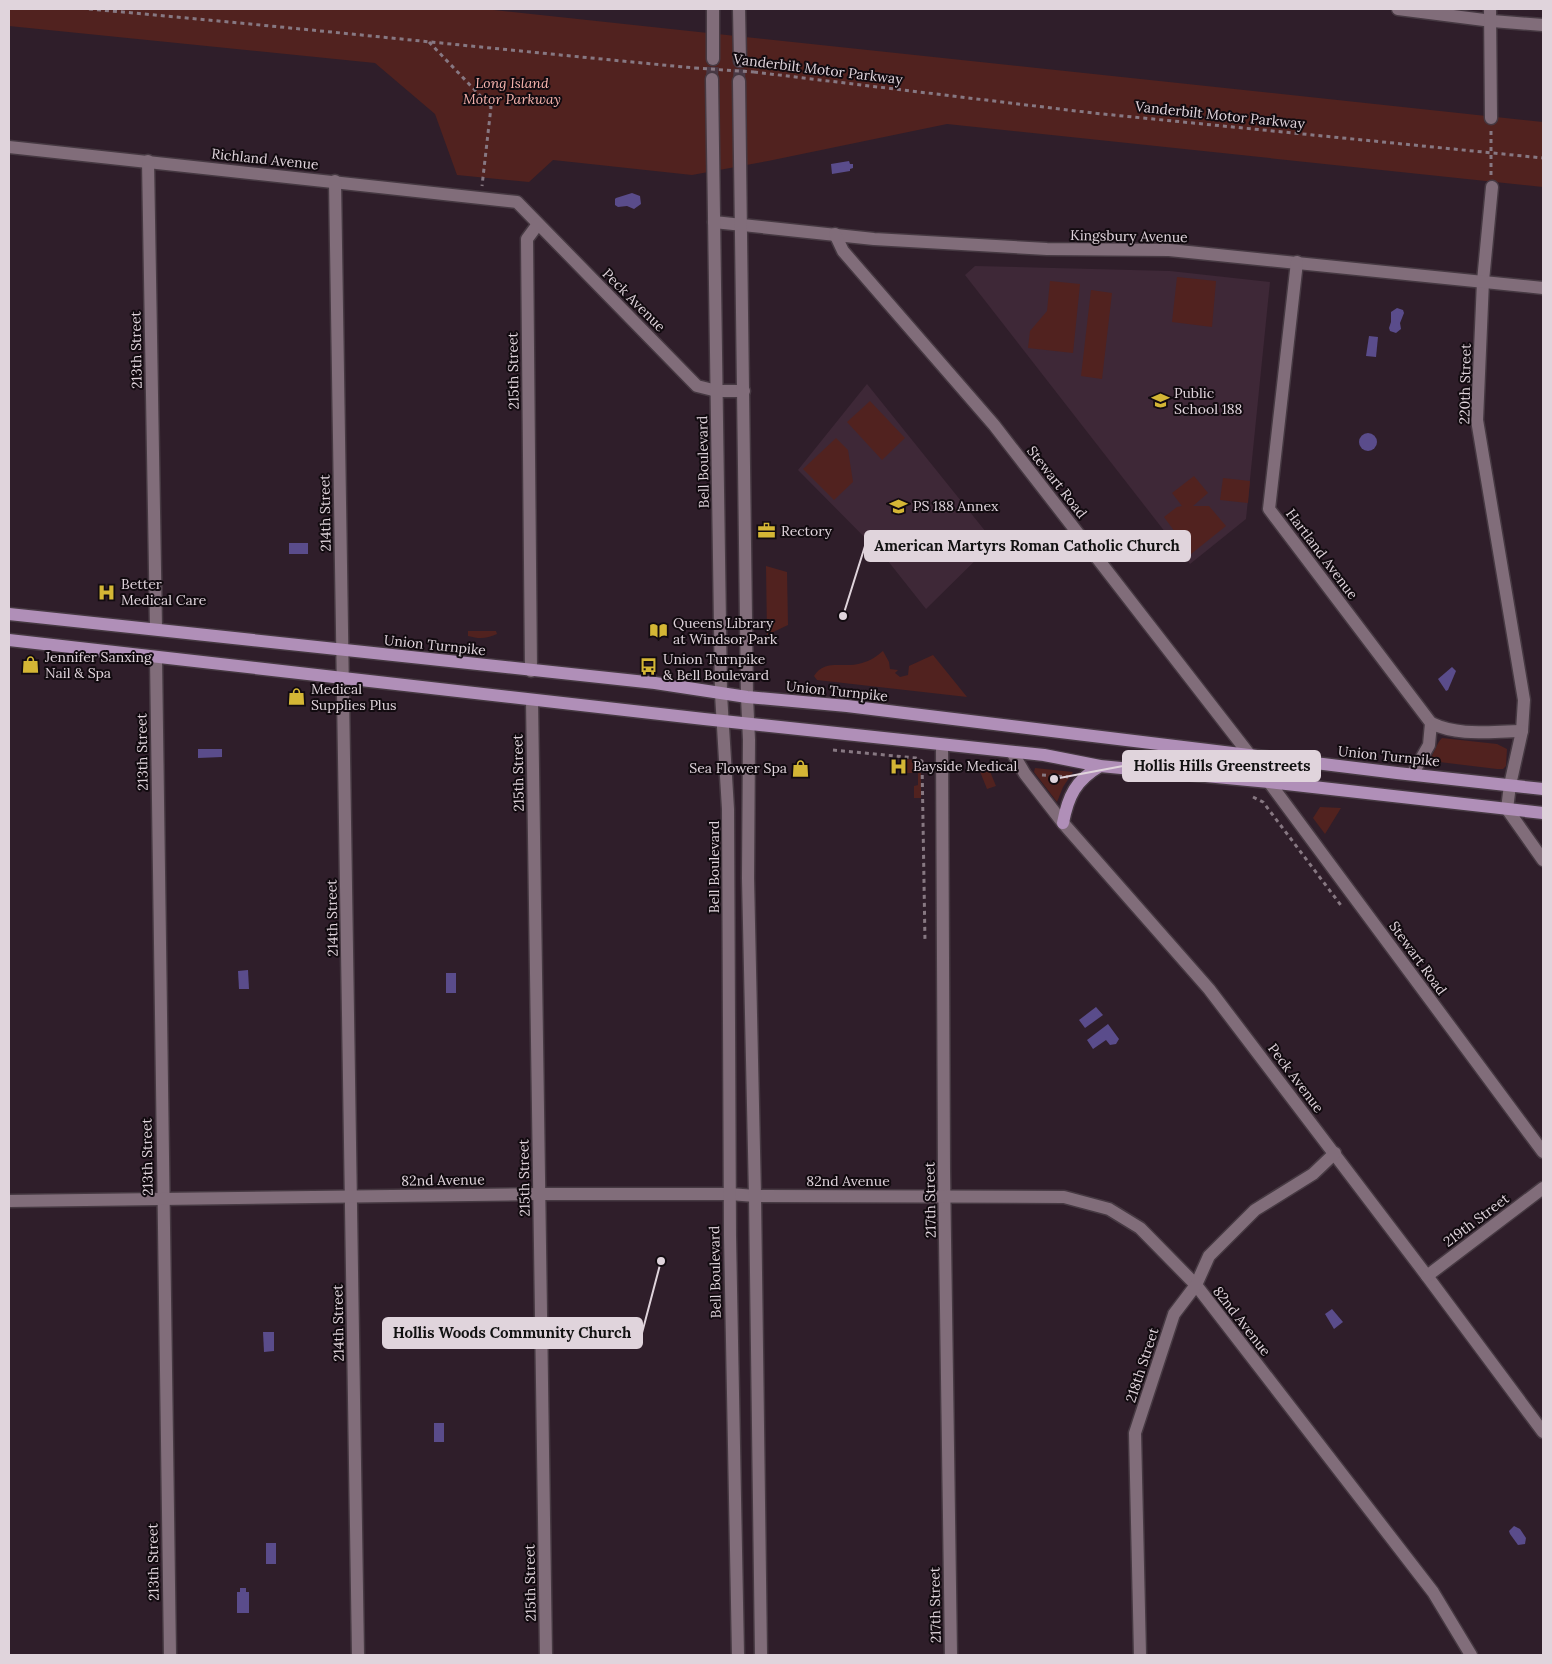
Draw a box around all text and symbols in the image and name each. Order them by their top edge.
street label: Vanderbilt Motor Parkway [731,50,904,88]
park label: Long Island Motor Parkway [463,74,561,108]
street label: Vanderbilt Motor Parkway [1133,97,1306,133]
street label: Richland Avenue [211,144,320,174]
street label: Kingsbury Avenue [1070,226,1188,246]
street label: Peck Avenue [599,265,670,336]
street label: 213th Street [126,310,146,389]
street label: 215th Street [503,332,523,410]
street label: 220th Street [1455,343,1475,425]
place label: Public School 188 [1174,384,1243,418]
school or university icon: Public School 188 [1150,391,1170,411]
street label: Bell Boulevard [693,416,713,508]
street label: Stewart Road [1023,442,1091,522]
street label: 214th Street [315,474,335,552]
school or university icon: PS 188 Annex [889,496,909,516]
place label: PS 188 Annex [913,497,999,515]
street label: Hartland Avenue [1282,505,1362,603]
office icon: Rectory [757,521,777,541]
place label: Rectory [781,522,832,540]
callout: American Martyrs Roman Catholic Church [865,531,1190,561]
text: American Martyrs Roman Catholic Church [874,536,1180,555]
place label: Better Medical Care [121,575,207,609]
hospital icon: Better Medical Care [97,582,117,602]
place label: Queens Library at Windsor Park [673,614,778,648]
library icon: Queens Library at Windsor Park [649,621,669,641]
street label: Union Turnpike [383,631,487,659]
place label: Jennifer Sanxing Nail & Spa [44,648,152,682]
place label: Union Turnpike & Bell Boulevard [663,650,769,684]
shop icon: Jennifer Sanxing Nail & Spa [21,655,41,675]
bus stop icon: Union Turnpike & Bell Boulevard [639,657,659,677]
street label: Union Turnpike [785,677,889,705]
place label: Medical Supplies Plus [311,680,396,714]
shop icon: Medical Supplies Plus [287,687,307,707]
street label: 213th Street [132,712,152,791]
street label: 215th Street [508,734,528,812]
street label: Union Turnpike [1337,742,1441,770]
callout: Hollis Hills Greenstreets [1123,751,1320,781]
hospital icon: Bayside Medical [889,756,909,776]
text: Hollis Hills Greenstreets [1133,756,1311,775]
place label: Bayside Medical [913,757,1017,775]
shop icon: Sea Flower Spa [791,758,811,778]
place label: Sea Flower Spa [689,759,787,777]
street label: Bell Boulevard [705,821,723,913]
street label: 214th Street [322,879,342,957]
street label: Stewart Road [1385,918,1451,998]
street label: Peck Avenue [1264,1040,1328,1116]
street label: 213th Street [137,1117,157,1196]
street label: 215th Street [514,1139,534,1217]
street label: 217th Street [920,1161,940,1238]
street label: 82nd Avenue [401,1170,485,1190]
street label: 82nd Avenue [806,1172,890,1190]
street label: 219th Street [1439,1189,1513,1251]
street label: Bell Boulevard [705,1226,725,1318]
street label: 82nd Avenue [1209,1283,1275,1360]
street label: 214th Street [328,1284,348,1362]
callout: Hollis Woods Community Church [383,1318,642,1348]
text: Hollis Woods Community Church [393,1323,632,1342]
street label: 218th Street [1121,1325,1163,1405]
street label: 213th Street [143,1522,163,1601]
street label: 215th Street [520,1544,540,1622]
street label: 217th Street [925,1566,945,1643]

